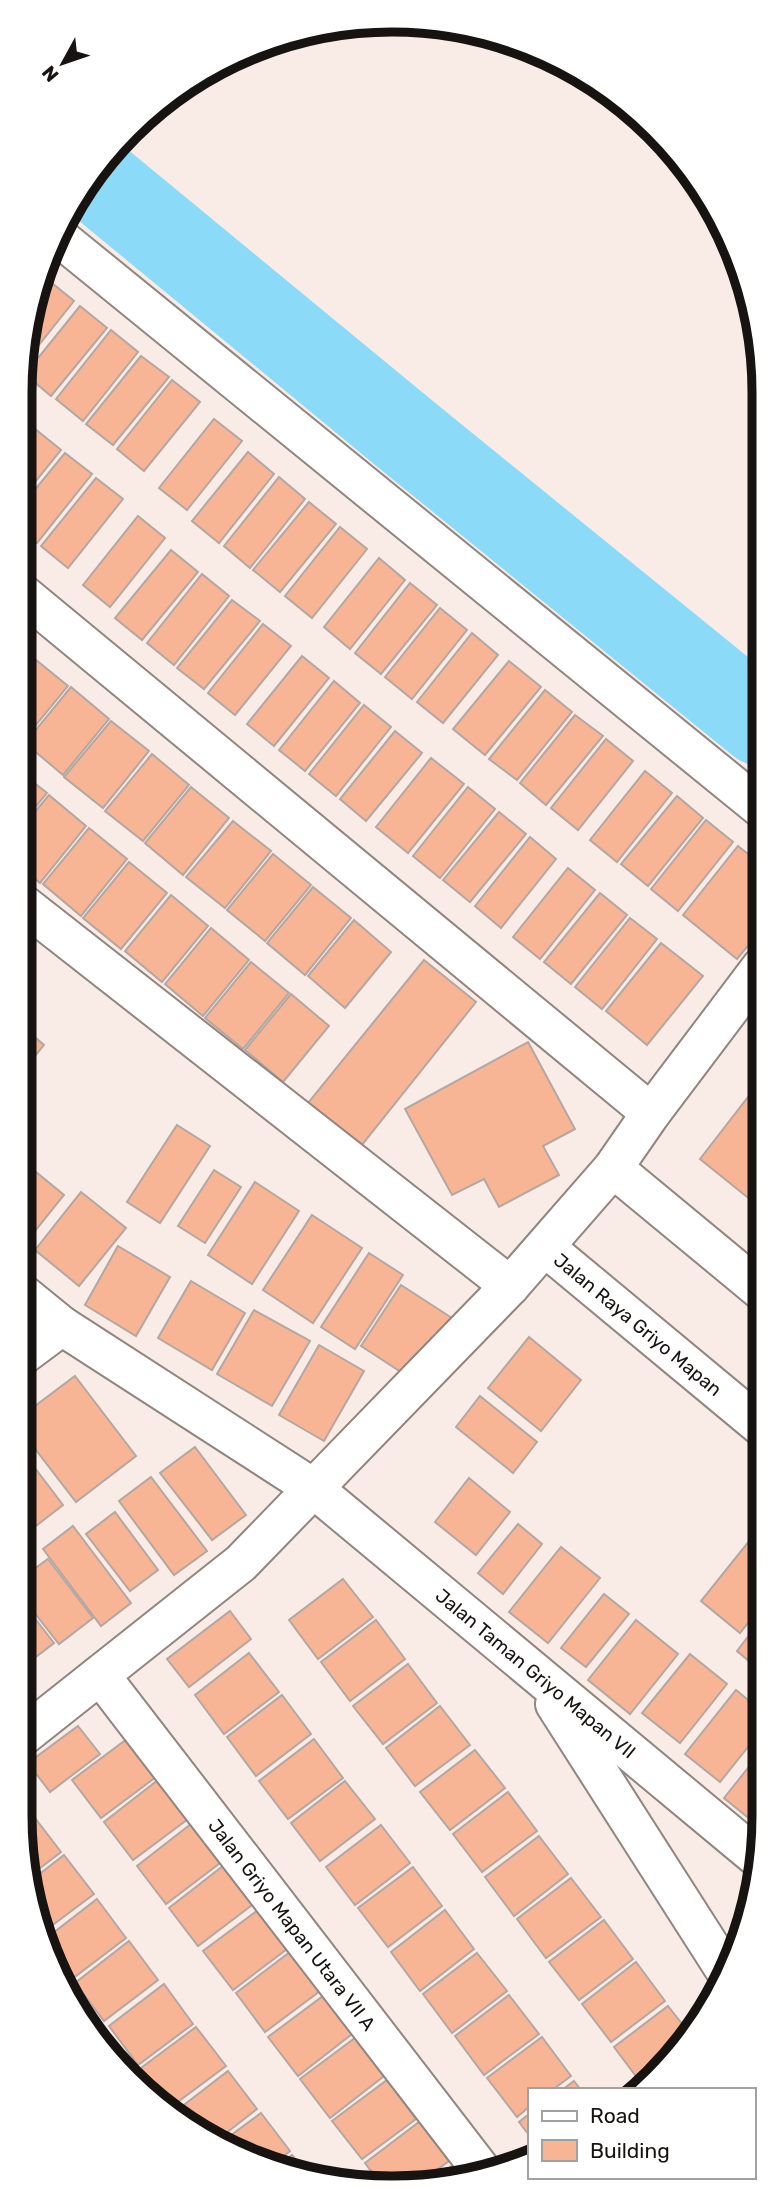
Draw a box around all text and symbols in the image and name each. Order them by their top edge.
north arrow [28,28,98,98]
text: N [37,61,64,86]
street label: Jalan Raya Griyo Mapan [549,1248,727,1401]
street label: Jalan Taman Griyo Mapan VII [431,1584,640,1763]
street label: Jalan Griyo Mapan Utara VII A [204,1814,381,2035]
legend [528,2088,755,2179]
text: Road [590,2103,640,2128]
text: Building [590,2138,670,2163]

